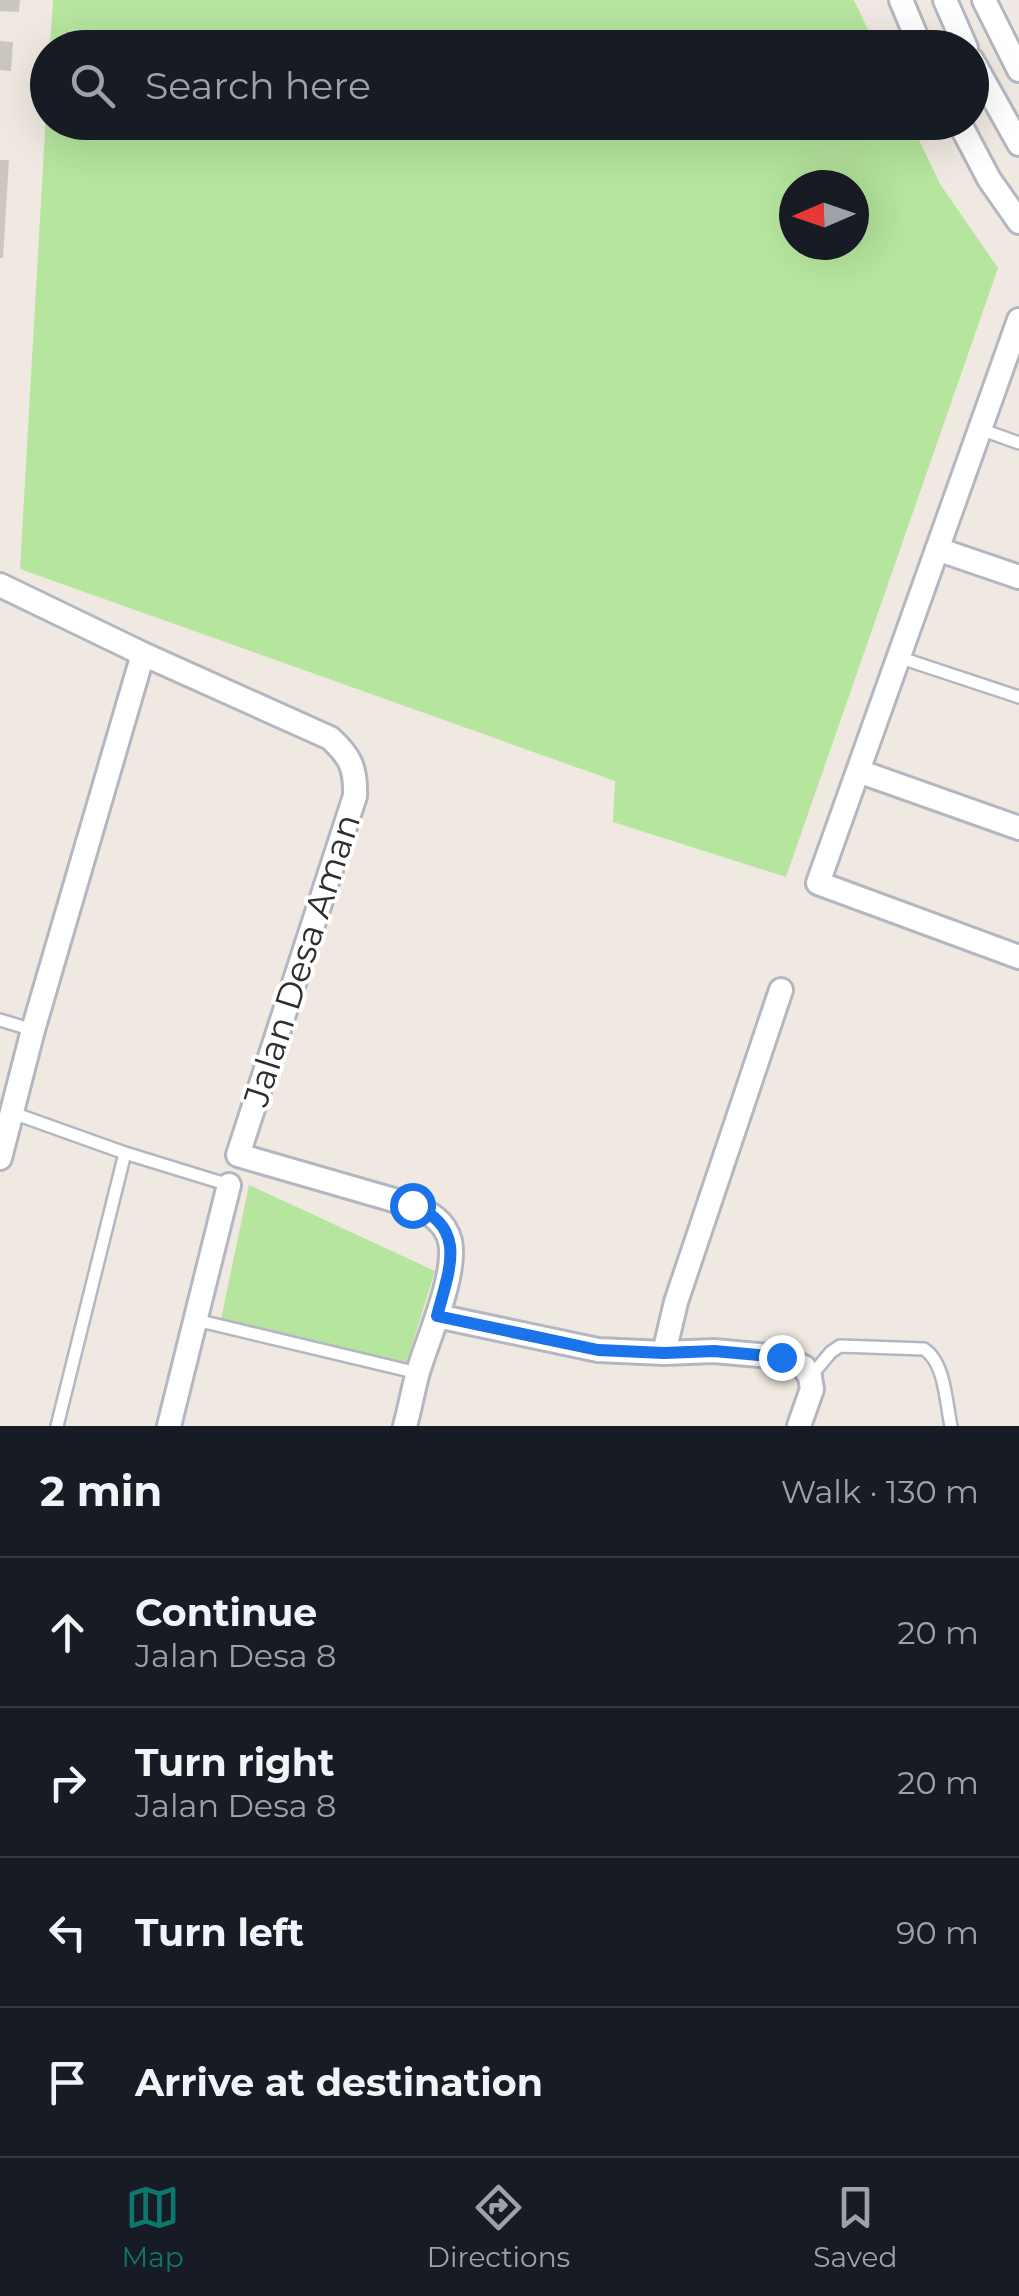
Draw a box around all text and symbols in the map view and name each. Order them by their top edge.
search box [30,30,989,140]
icon: search [65,58,120,113]
text: Search here [145,62,371,109]
north arrow [779,170,869,260]
street label: Jalan Desa Aman [234,808,369,1112]
route start [390,1183,436,1229]
route end [759,1335,805,1381]
text: 2 min [40,1465,162,1517]
text: Walk · 130 m [781,1472,979,1511]
text: Continue [135,1589,317,1636]
icon: ahead [40,1605,95,1660]
text: 20 m [897,1613,979,1652]
text: Jalan Desa 8 [135,1636,336,1675]
text: Turn right [135,1739,334,1786]
icon: right [40,1755,95,1810]
text: 20 m [897,1763,979,1802]
text: Jalan Desa 8 [135,1786,336,1825]
icon: left [40,1905,95,1960]
text: Turn left [135,1909,304,1956]
text: 90 m [896,1913,979,1952]
icon: arrive [40,2055,95,2110]
text: Arrive at destination [135,2059,543,2106]
tab: Map [122,2180,184,2274]
tab: Directions [427,2180,570,2274]
tab: Saved [813,2180,897,2274]

